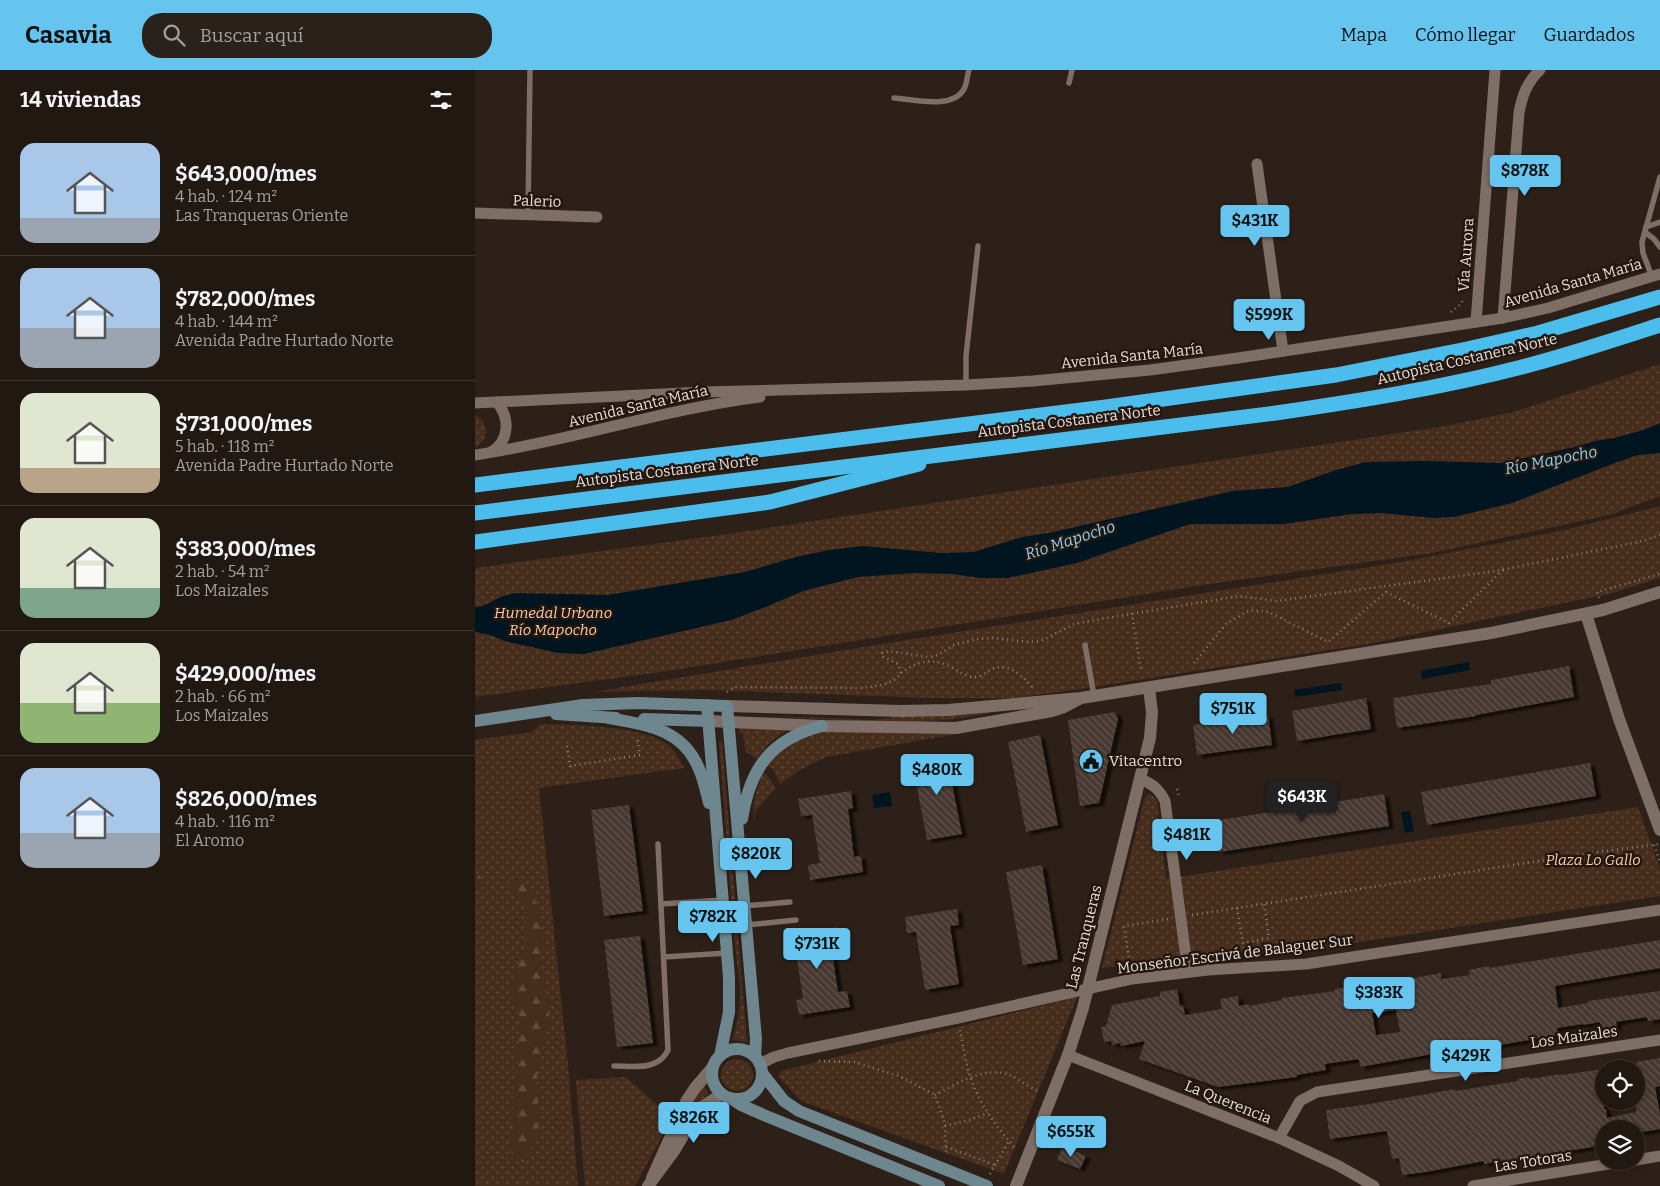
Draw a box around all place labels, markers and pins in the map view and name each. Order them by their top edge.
pin: $878K [1490,154,1560,197]
pin: $431K [1220,204,1290,247]
pin: $599K [1234,298,1304,341]
pin: $751K [1198,692,1268,735]
public building icon: Vitacentro [1078,748,1104,774]
place label: Vitacentro [1109,752,1182,770]
pin: $480K [902,754,972,796]
pin: $643K [1267,780,1337,823]
pin: $481K [1152,818,1222,861]
pin: $820K [721,838,791,880]
pin: $782K [678,900,748,943]
pin: $731K [782,928,852,970]
pin: $383K [1344,976,1414,1019]
pin: $429K [1431,1040,1501,1082]
pin: $826K [659,1102,729,1144]
pin: $655K [1036,1116,1106,1158]

